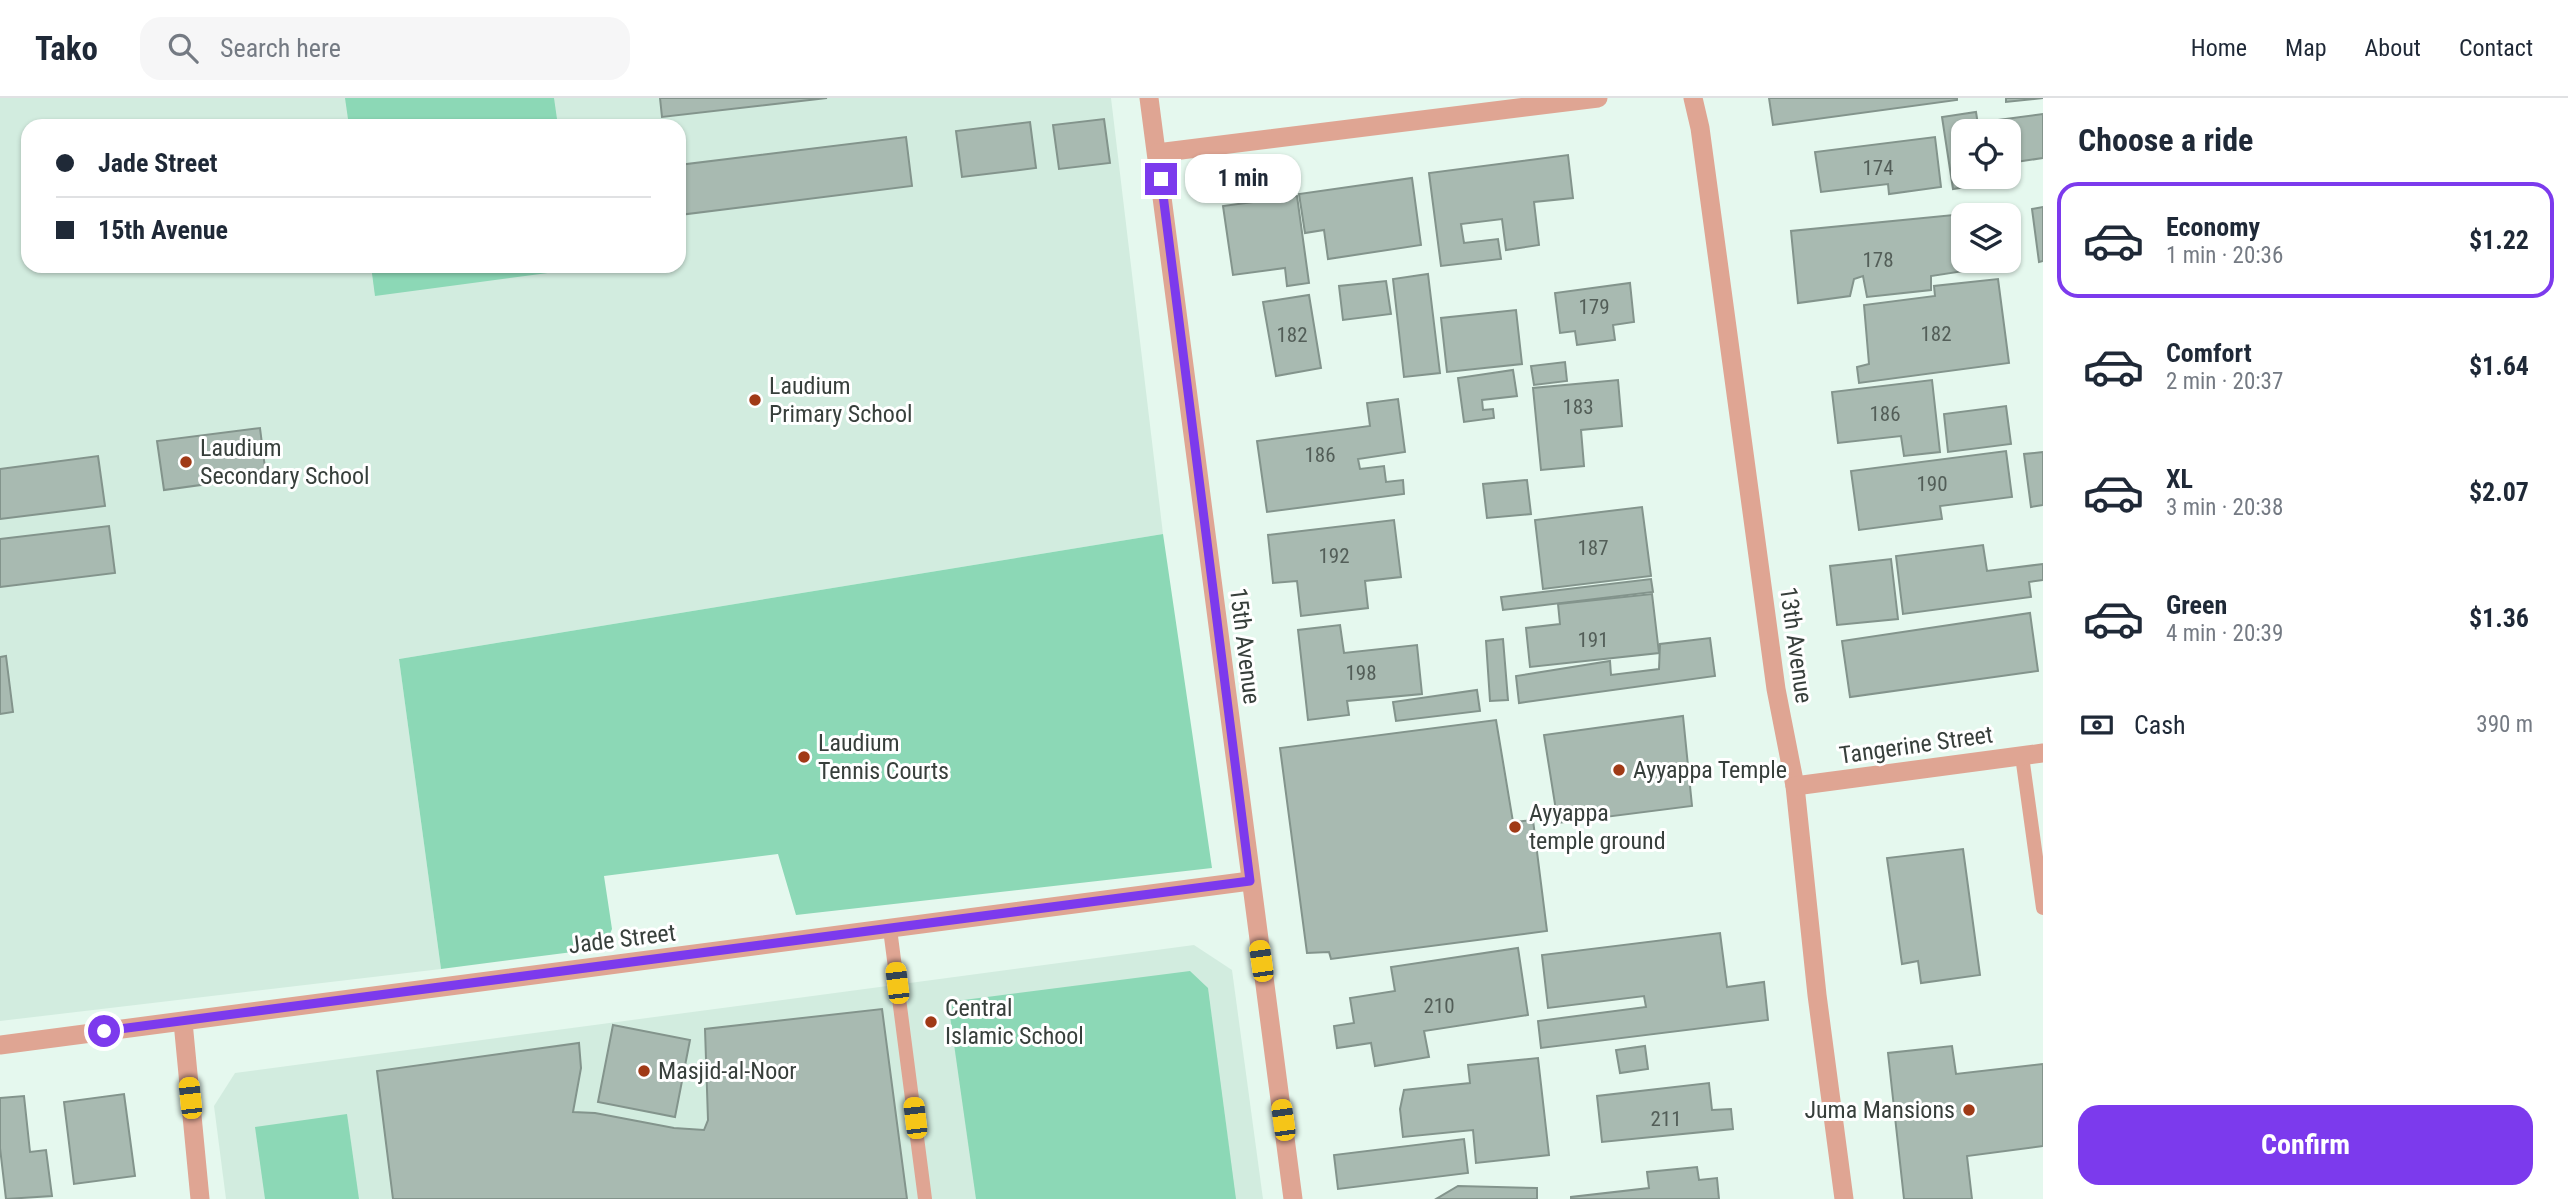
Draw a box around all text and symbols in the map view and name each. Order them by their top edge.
search box [140,17,630,80]
text: Tako [35,29,98,68]
icon: search [164,29,202,67]
text: Search here [220,33,341,63]
text: Home [2191,34,2247,62]
text: Map [2285,34,2327,62]
text: About [2365,34,2421,62]
text: Contact [2459,34,2533,62]
map controls [1951,119,2021,273]
button: locate [1951,119,2021,189]
text: Choose a ride [2078,121,2253,159]
text: Jade Street [98,148,218,178]
callout: 1 min [1186,154,1301,204]
house number: 174 [1862,156,1894,180]
route end [1145,163,1177,195]
text: 1 min [1217,165,1269,192]
button: layers [1951,203,2021,273]
icon: car [2082,209,2145,272]
text: Economy [2166,212,2260,242]
text: 15th Avenue [98,215,228,245]
text: $1.22 [2469,225,2529,255]
text: 1 min · 20:36 [2166,242,2283,269]
house number: 178 [1862,248,1894,272]
house number: 179 [1578,295,1610,319]
house number: 182 [1920,322,1952,346]
house number: 182 [1276,323,1308,347]
icon: car [2082,335,2145,398]
text: Comfort [2166,338,2252,368]
text: $1.64 [2469,351,2529,381]
text: 2 min · 20:37 [2166,368,2283,395]
place label: Laudium Primary School [769,372,912,428]
marker: Laudium Primary School [747,392,763,408]
house number: 183 [1562,395,1594,419]
house number: 186 [1869,402,1901,426]
place label: Laudium Secondary School [200,434,370,490]
house number: 186 [1304,443,1336,467]
marker: Laudium Secondary School [178,454,194,470]
icon: car [2082,461,2145,524]
text: XL [2166,464,2193,494]
house number: 190 [1916,472,1948,496]
text: $2.07 [2469,477,2529,507]
text: 3 min · 20:38 [2166,494,2283,521]
house number: 187 [1577,536,1609,560]
house number: 192 [1318,544,1350,568]
street label: 13th Avenue [1774,585,1818,705]
street label: 15th Avenue [1224,586,1266,706]
icon: car [2082,587,2145,650]
text: Green [2166,590,2227,620]
text: $1.36 [2469,603,2529,633]
text: 4 min · 20:39 [2166,620,2283,647]
house number: 191 [1577,628,1609,652]
house number: 198 [1345,661,1377,685]
icon: cash [2078,706,2116,744]
text: Cash [2134,710,2186,740]
text: 390 m [2476,711,2533,738]
street label: Tangerine Street [1837,720,1995,770]
place label: Laudium Tennis Courts [818,729,949,785]
marker: Laudium Tennis Courts [796,749,812,765]
place label: Ayyappa Temple [1633,756,1787,784]
marker: Ayyappa Temple [1611,762,1627,778]
place label: Ayyappa temple ground [1529,799,1666,855]
marker: Ayyappa temple ground [1507,819,1523,835]
street label: Jade Street [567,919,677,959]
car [1248,939,1275,983]
car [885,961,910,1005]
place label: Central Islamic School [945,994,1084,1050]
house number: 210 [1423,994,1455,1018]
marker: Central Islamic School [923,1014,939,1030]
route start [88,1015,120,1047]
place label: Masjid-al-Noor [658,1057,797,1085]
marker: Masjid-al-Noor [636,1063,652,1079]
car [178,1076,203,1120]
car [903,1096,928,1140]
place label: Juma Mansions [1804,1096,1955,1124]
car [1270,1098,1297,1142]
marker: Juma Mansions [1961,1102,1977,1118]
button: Confirm [2078,1105,2533,1185]
house number: 211 [1650,1107,1682,1131]

